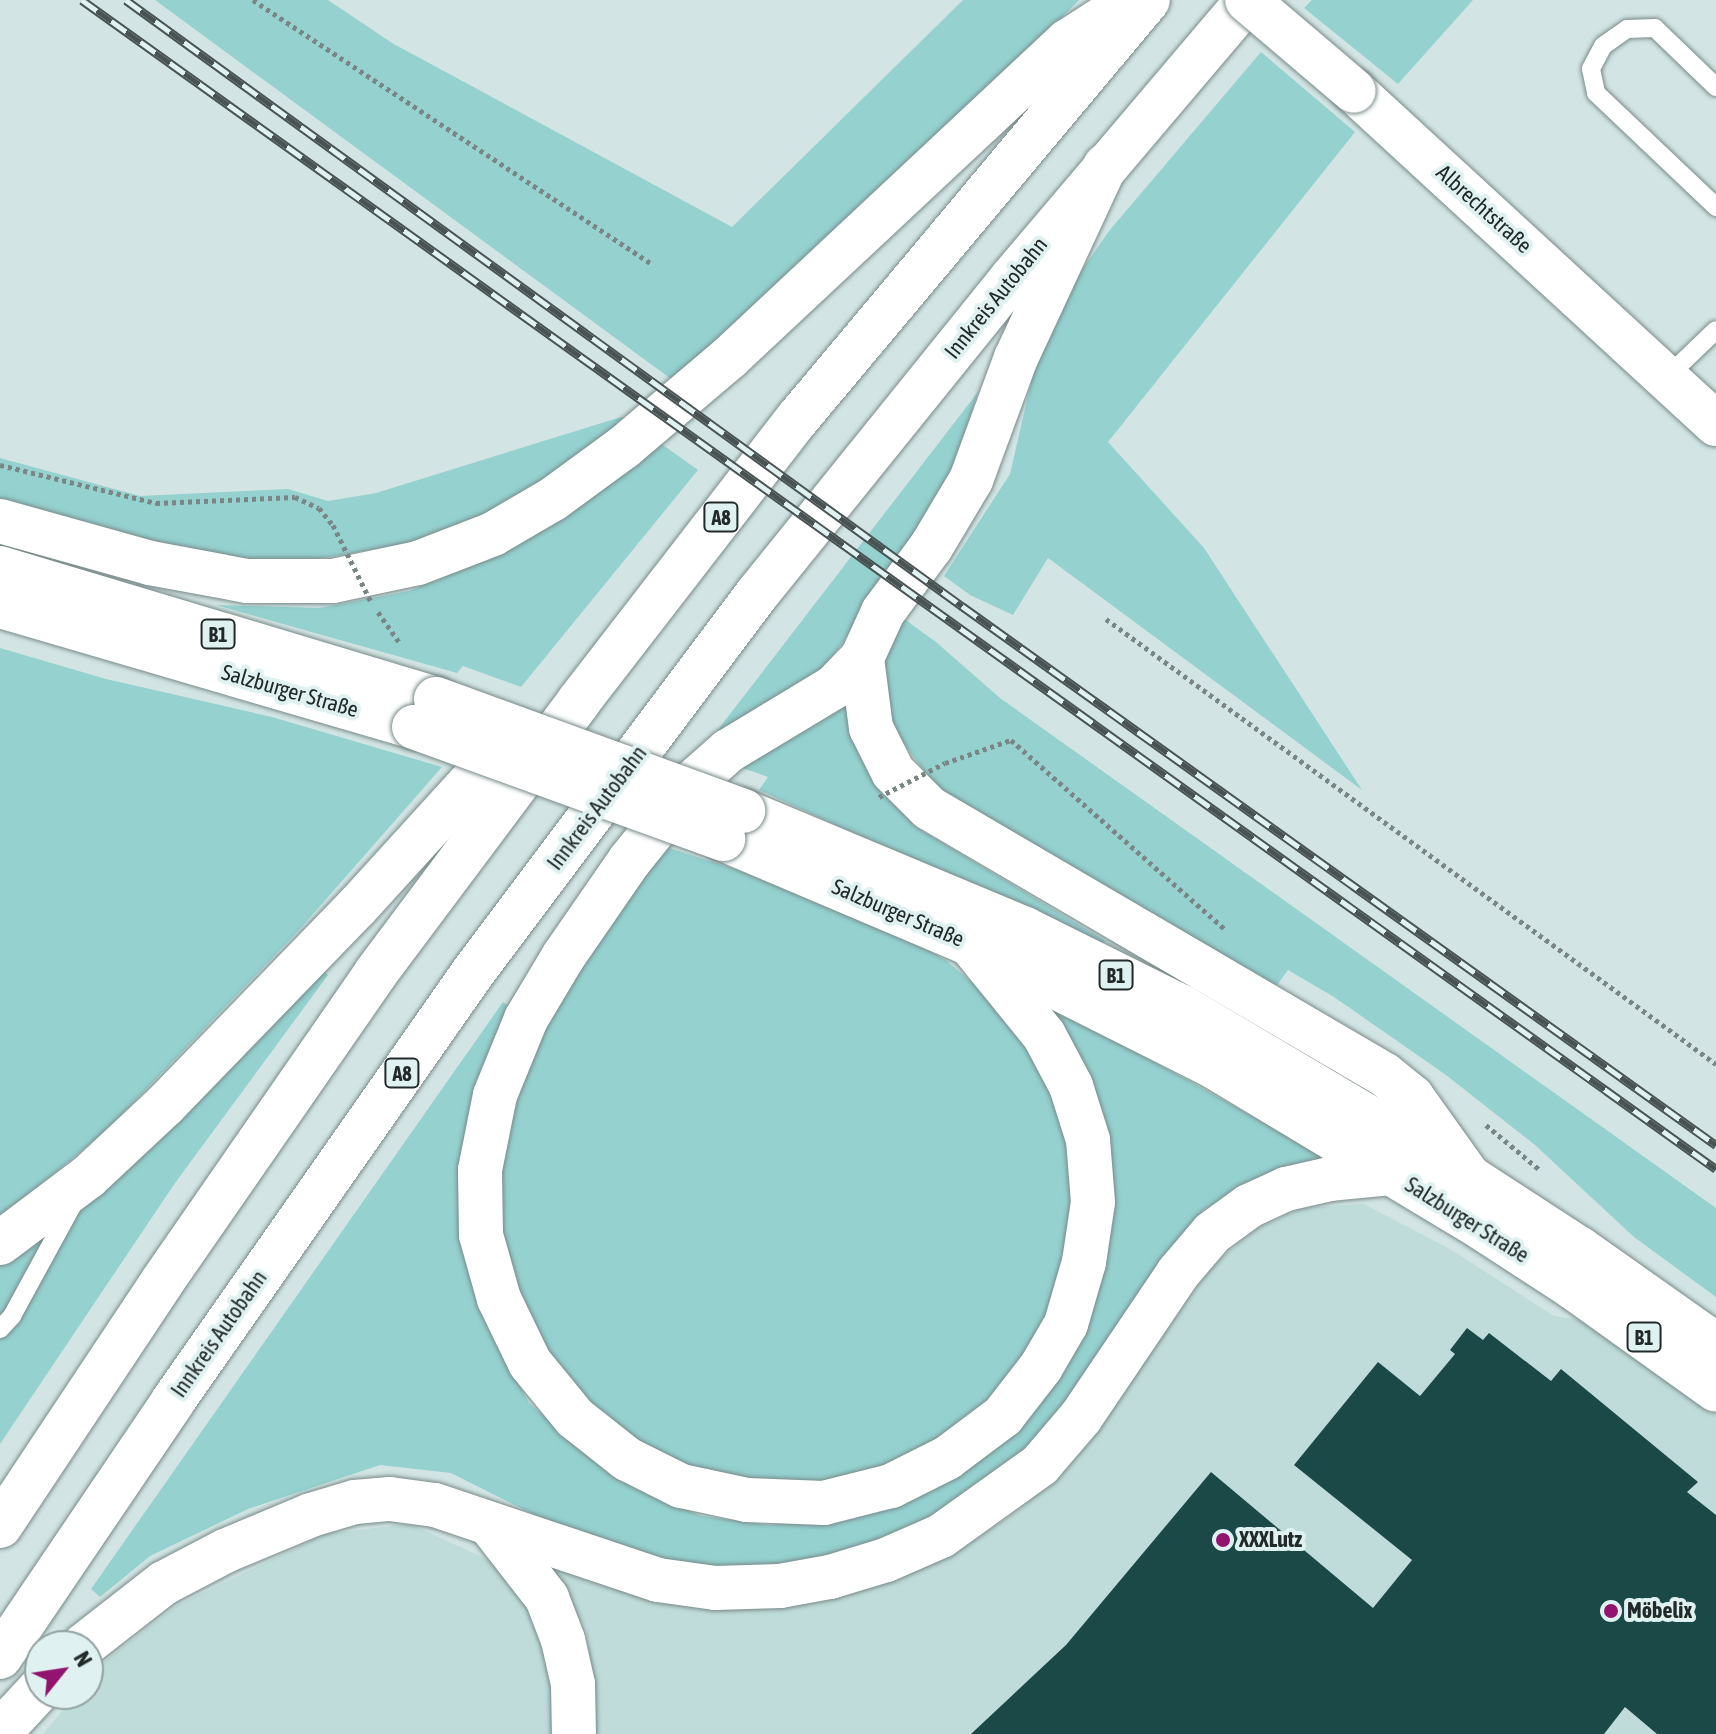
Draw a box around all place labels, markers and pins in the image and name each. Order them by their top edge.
place label: XXXLutz [1239,1527,1302,1553]
marker: XXXLutz [1214,1531,1232,1549]
place label: Möbelix [1627,1598,1692,1624]
marker: Möbelix [1602,1602,1620,1620]

